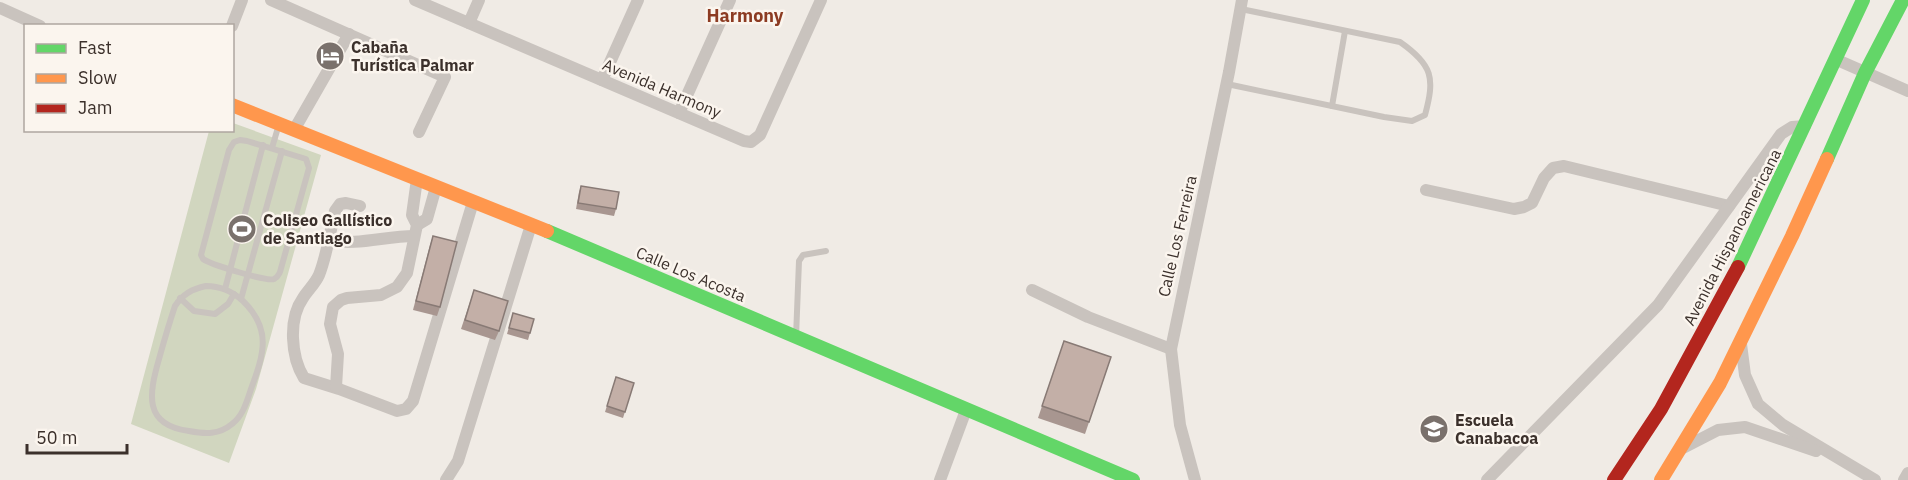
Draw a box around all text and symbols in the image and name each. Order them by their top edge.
district label: Harmony [707,4,784,27]
legend [24,24,234,132]
text: Fast [78,36,112,59]
place label: Cabaña Turística Palmar [351,37,475,75]
hotel icon: Cabaña Turística Palmar [314,40,346,72]
street label: Avenida Harmony [600,54,724,122]
text: Slow [78,66,117,89]
text: Jam [78,96,113,119]
street label: Avenida Hispanoamericana [1679,145,1785,329]
street label: Calle Los Ferreira [1153,173,1201,299]
place label: Coliseo Gallístico de Santiago [263,210,392,248]
sports icon: Coliseo Gallístico de Santiago [226,213,258,245]
street label: Calle Los Acosta [633,242,749,306]
place label: Escuela Canabacoa [1455,410,1538,448]
school or university icon: Escuela Canabacoa [1418,413,1450,445]
scale bar [27,417,128,455]
text: 50 m [36,426,78,449]

